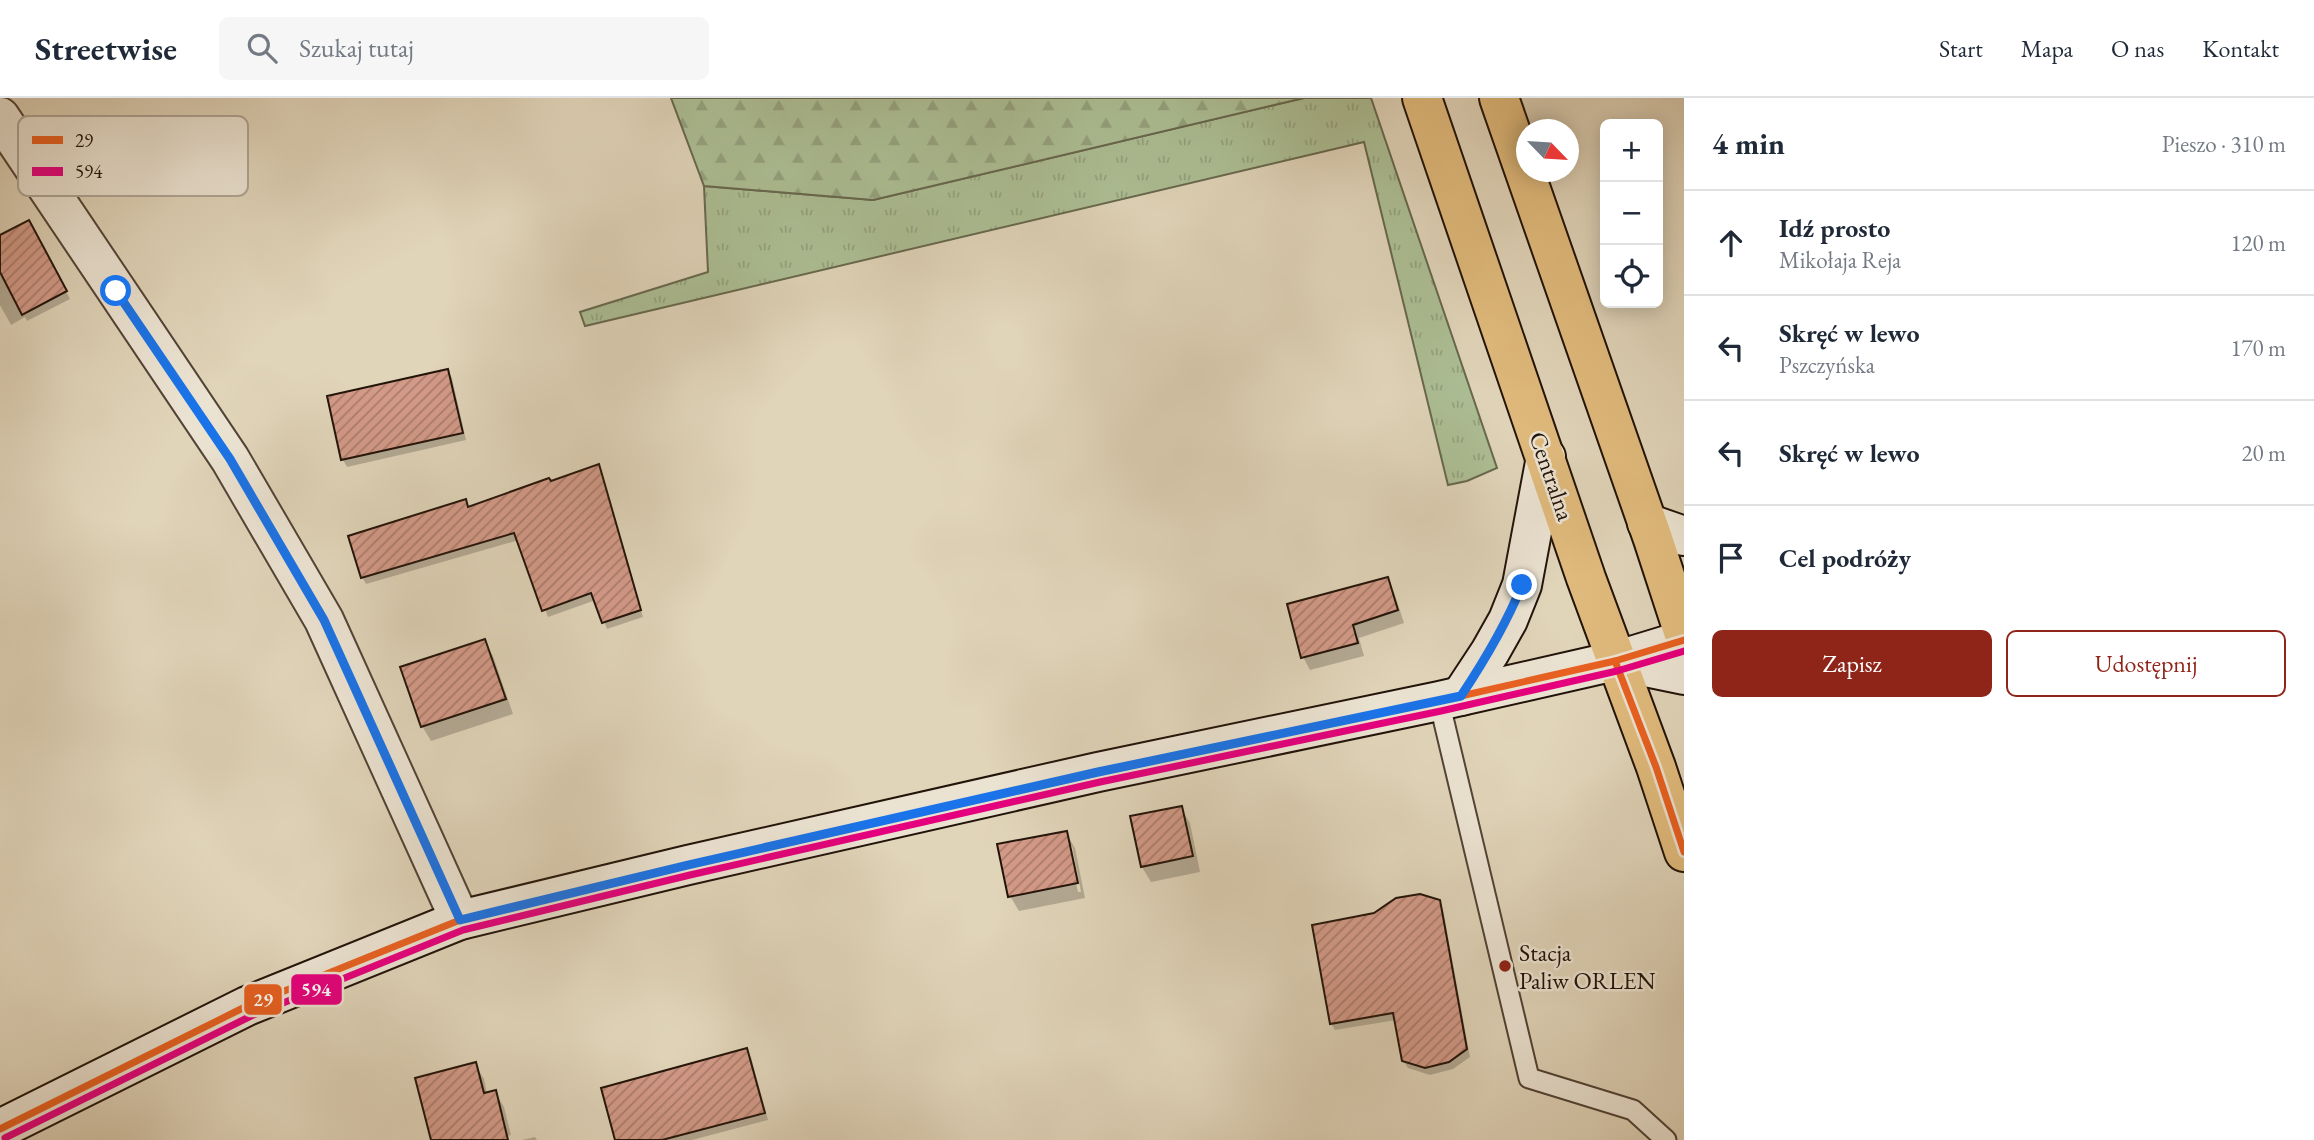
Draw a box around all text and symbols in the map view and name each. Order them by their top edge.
search box [219,17,709,80]
text: Streetwise [35,27,177,70]
icon: search [243,29,281,67]
text: Szukaj tutaj [299,31,414,65]
text: Start [1939,33,1983,64]
text: Mapa [2021,33,2073,64]
text: O nas [2111,33,2164,64]
text: Kontakt [2202,33,2279,64]
legend [18,116,248,196]
north arrow [1516,119,1579,182]
map controls [1600,119,1663,308]
button: + [1600,119,1663,182]
text: 4 min [1712,124,1785,163]
text: 29 [75,128,93,153]
text: Pieszo · 310 m [2162,129,2286,159]
text: 594 [75,159,103,184]
button: − [1600,182,1663,245]
text: Idź prosto [1779,211,1890,245]
icon: ahead [1712,224,1750,262]
text: 120 m [2230,228,2286,258]
button: locate [1600,245,1663,308]
text: Mikołaja Reja [1779,245,1901,275]
route start [100,275,131,306]
text: Skręć w lewo [1779,316,1920,350]
icon: left [1712,329,1750,367]
text: 170 m [2230,333,2286,363]
text: Pszczyńska [1779,350,1875,380]
street label: Centralna [1522,427,1582,525]
icon: left [1712,434,1750,472]
text: Skręć w lewo [1779,436,1920,470]
text: 20 m [2241,438,2286,468]
icon: arrive [1712,539,1750,577]
text: Cel podróży [1779,541,1911,575]
route end [1506,569,1537,600]
button: Zapisz [1712,630,1992,697]
button: Udostępnij [2006,630,2286,697]
place label: Stacja Paliw ORLEN [1519,937,1656,996]
marker: Stacja Paliw ORLEN [1497,958,1513,974]
line badge: 594 [290,973,343,1006]
text: 594 [301,977,332,1002]
line badge: 29 [243,983,283,1016]
text: 29 [253,987,273,1012]

